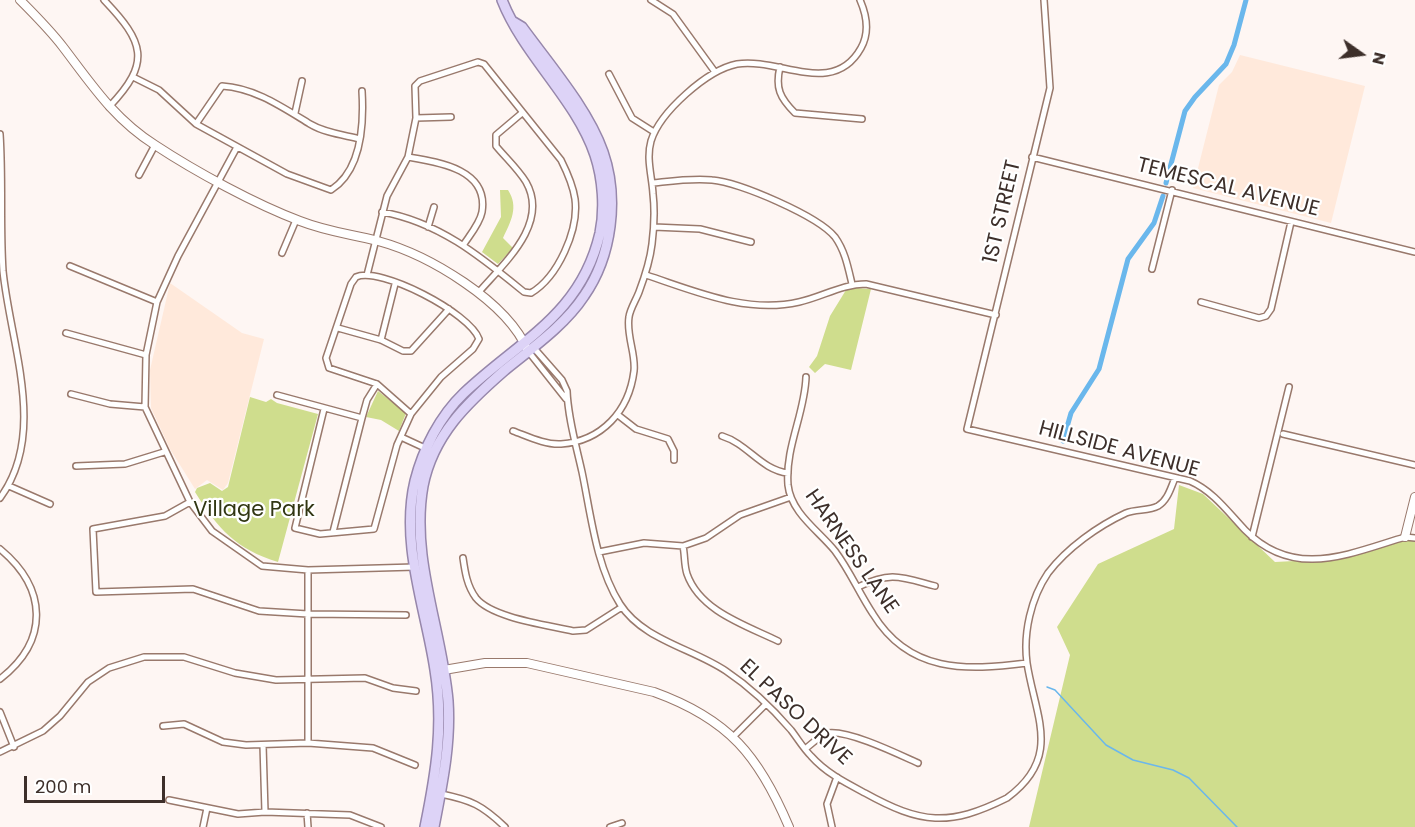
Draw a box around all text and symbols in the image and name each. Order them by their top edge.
north arrow [1331,24,1391,84]
text: N [1366,50,1392,67]
street label: TEMESCAL AVENUE [1134,153,1322,223]
street label: 1ST STREET [979,158,1027,266]
street label: HILLSIDE AVENUE [1036,416,1202,484]
street label: HARNESS LANE [799,485,903,619]
park label: Village Park [193,498,315,524]
street label: EL PASO DRIVE [734,655,856,771]
scale bar [27,764,168,802]
text: 200 m [35,774,91,799]

